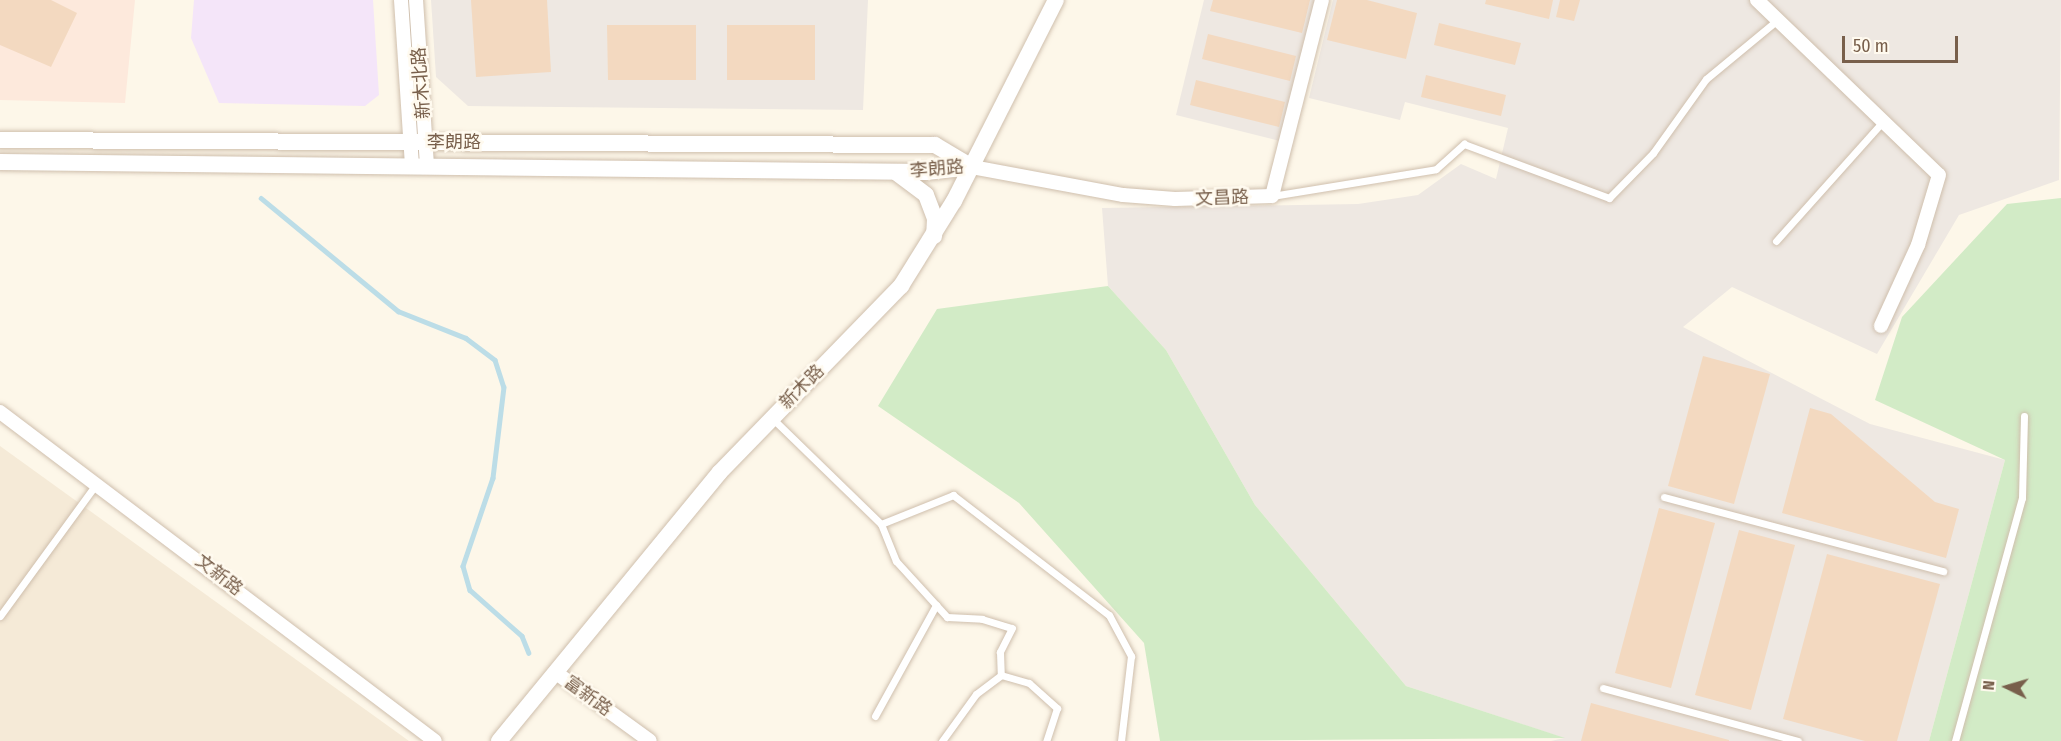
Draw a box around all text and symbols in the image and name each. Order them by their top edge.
scale bar [1845,24,1960,62]
text: 50 m [1853,35,1889,57]
street label: 新木北路 [408,46,434,120]
street label: 李朗路 [427,131,481,153]
street label: 李朗路 [909,156,965,182]
street label: 文昌路 [1195,186,1249,210]
street label: 新木路 [775,360,829,414]
street label: 文新路 [191,550,247,600]
north arrow [1977,657,2037,717]
street label: 富新路 [560,671,616,721]
text: N [1979,680,1998,691]

